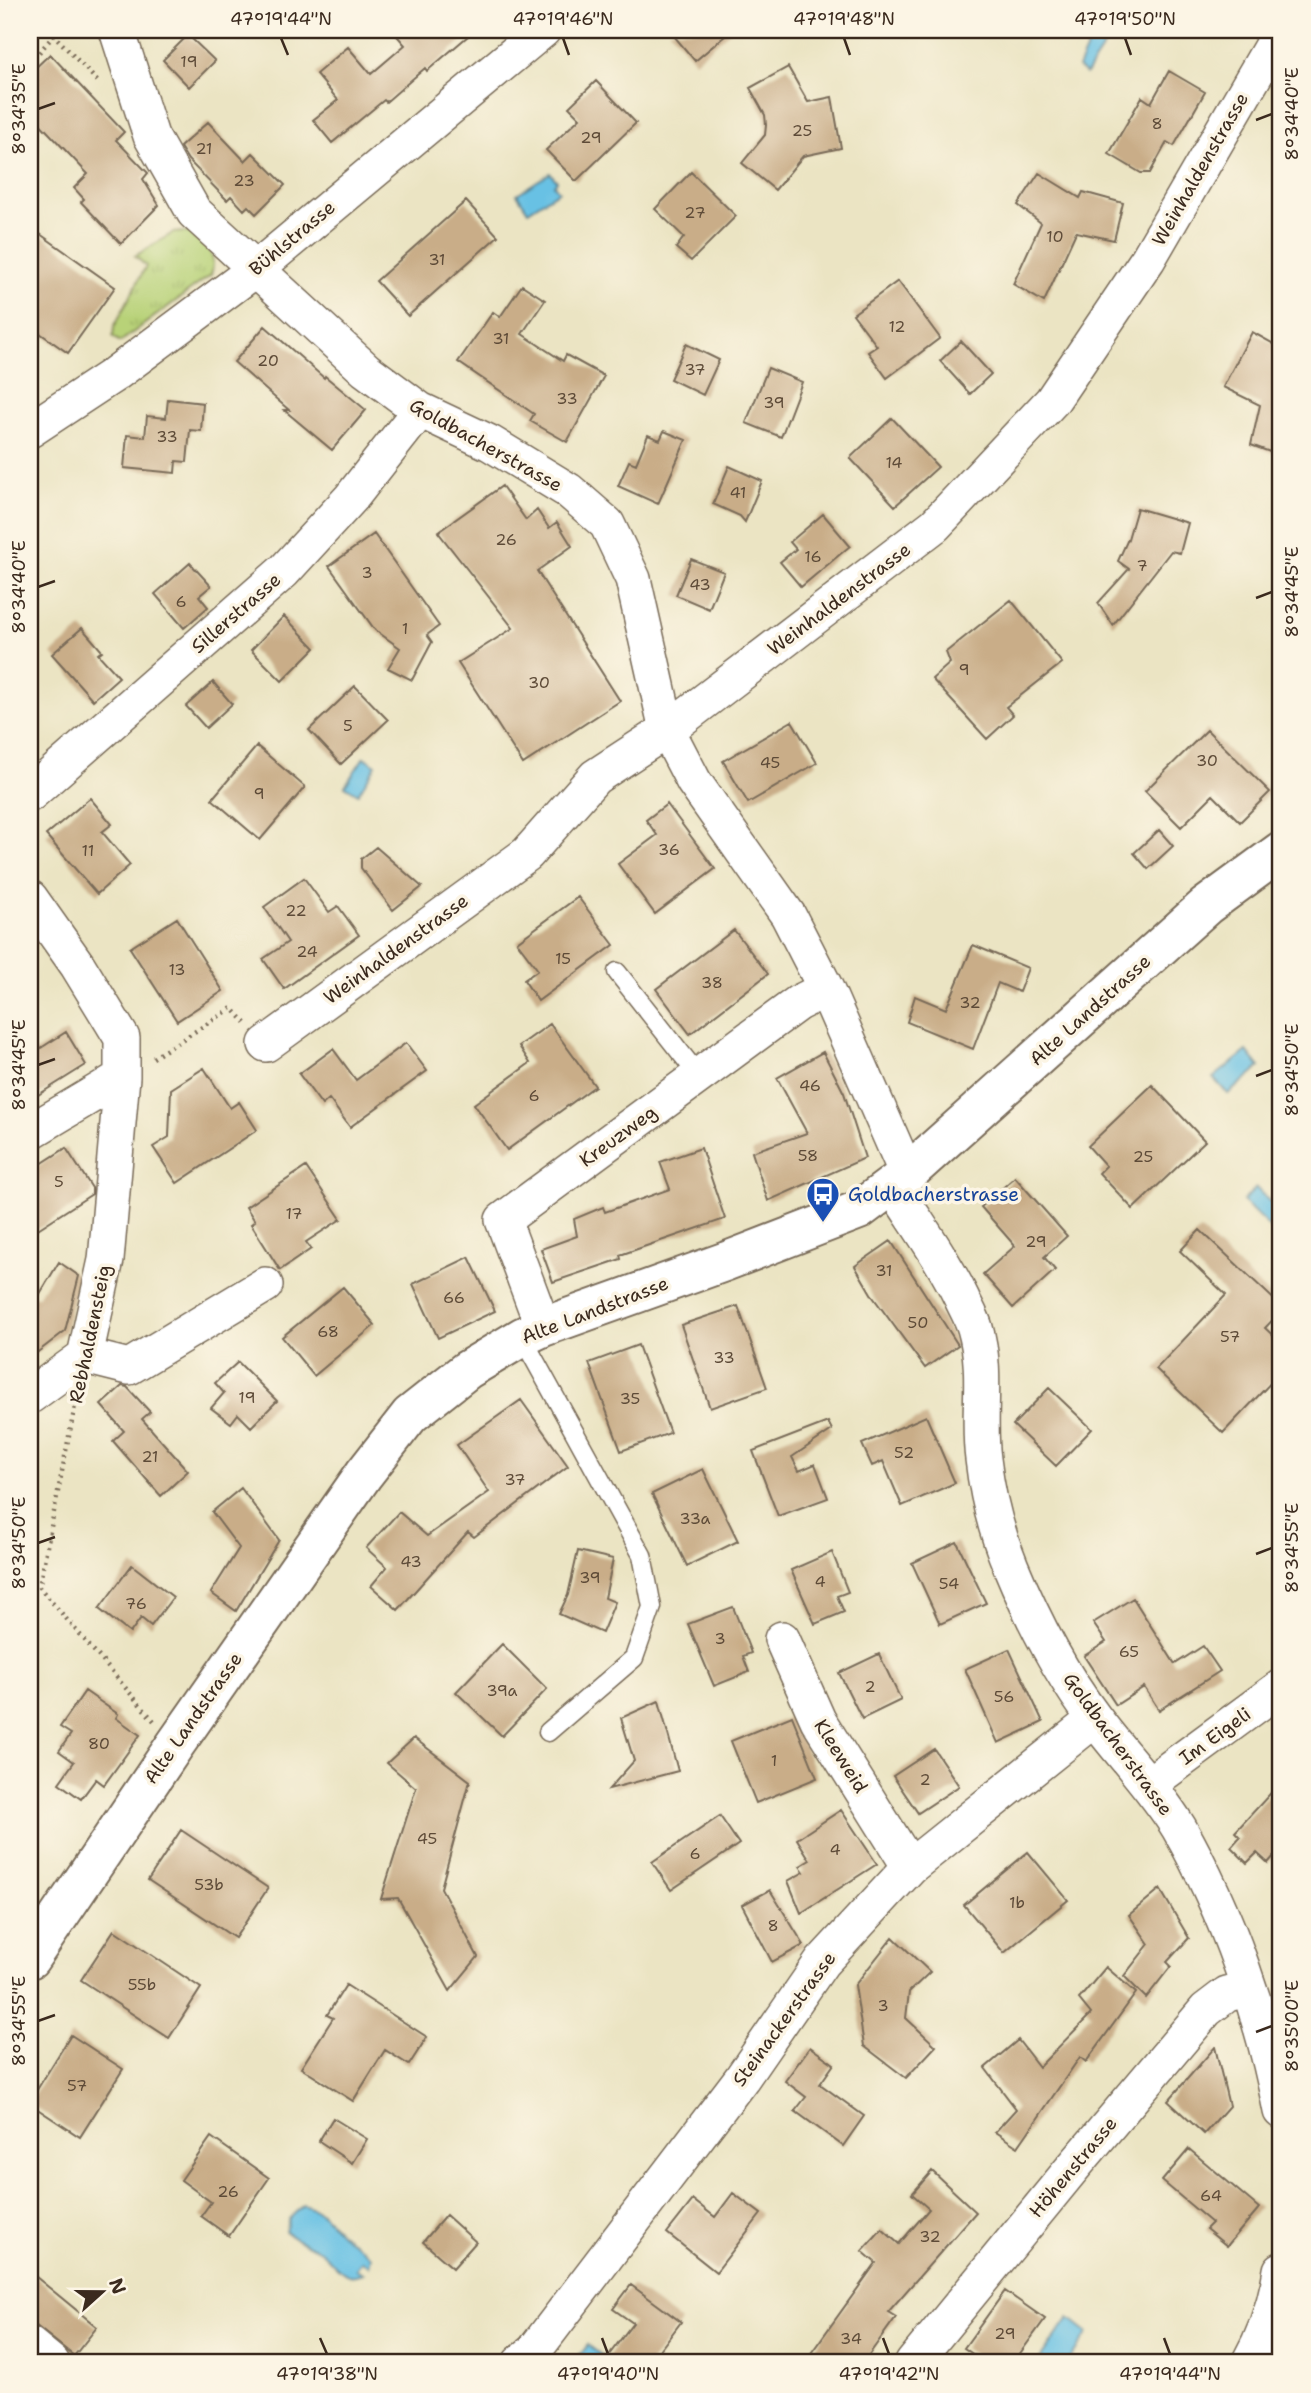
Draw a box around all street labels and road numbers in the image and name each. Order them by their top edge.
street label: Weinhaldenstrasse [1146,88,1254,250]
street label: Bühlstrasse [244,195,340,281]
street label: Goldbacherstrasse [405,393,567,497]
street label: Weinhaldenstrasse [762,537,916,661]
street label: Sillerstrasse [186,567,286,659]
street label: Weinhaldenstrasse [319,888,473,1010]
street label: Alte Landstrasse [1024,949,1156,1071]
street label: Kreuzweg [574,1099,662,1173]
street label: Rebhaldensteig [63,1262,117,1406]
street label: Alte Landstrasse [518,1271,672,1349]
street label: Alte Landstrasse [138,1647,248,1789]
street label: Goldbacherstrasse [1058,1667,1178,1821]
street label: Im Eigeli [1174,1702,1256,1770]
street label: Kleeweid [809,1714,873,1798]
street label: Steinackerstrasse [727,1947,841,2091]
street label: Höhenstrasse [1023,2111,1123,2223]

